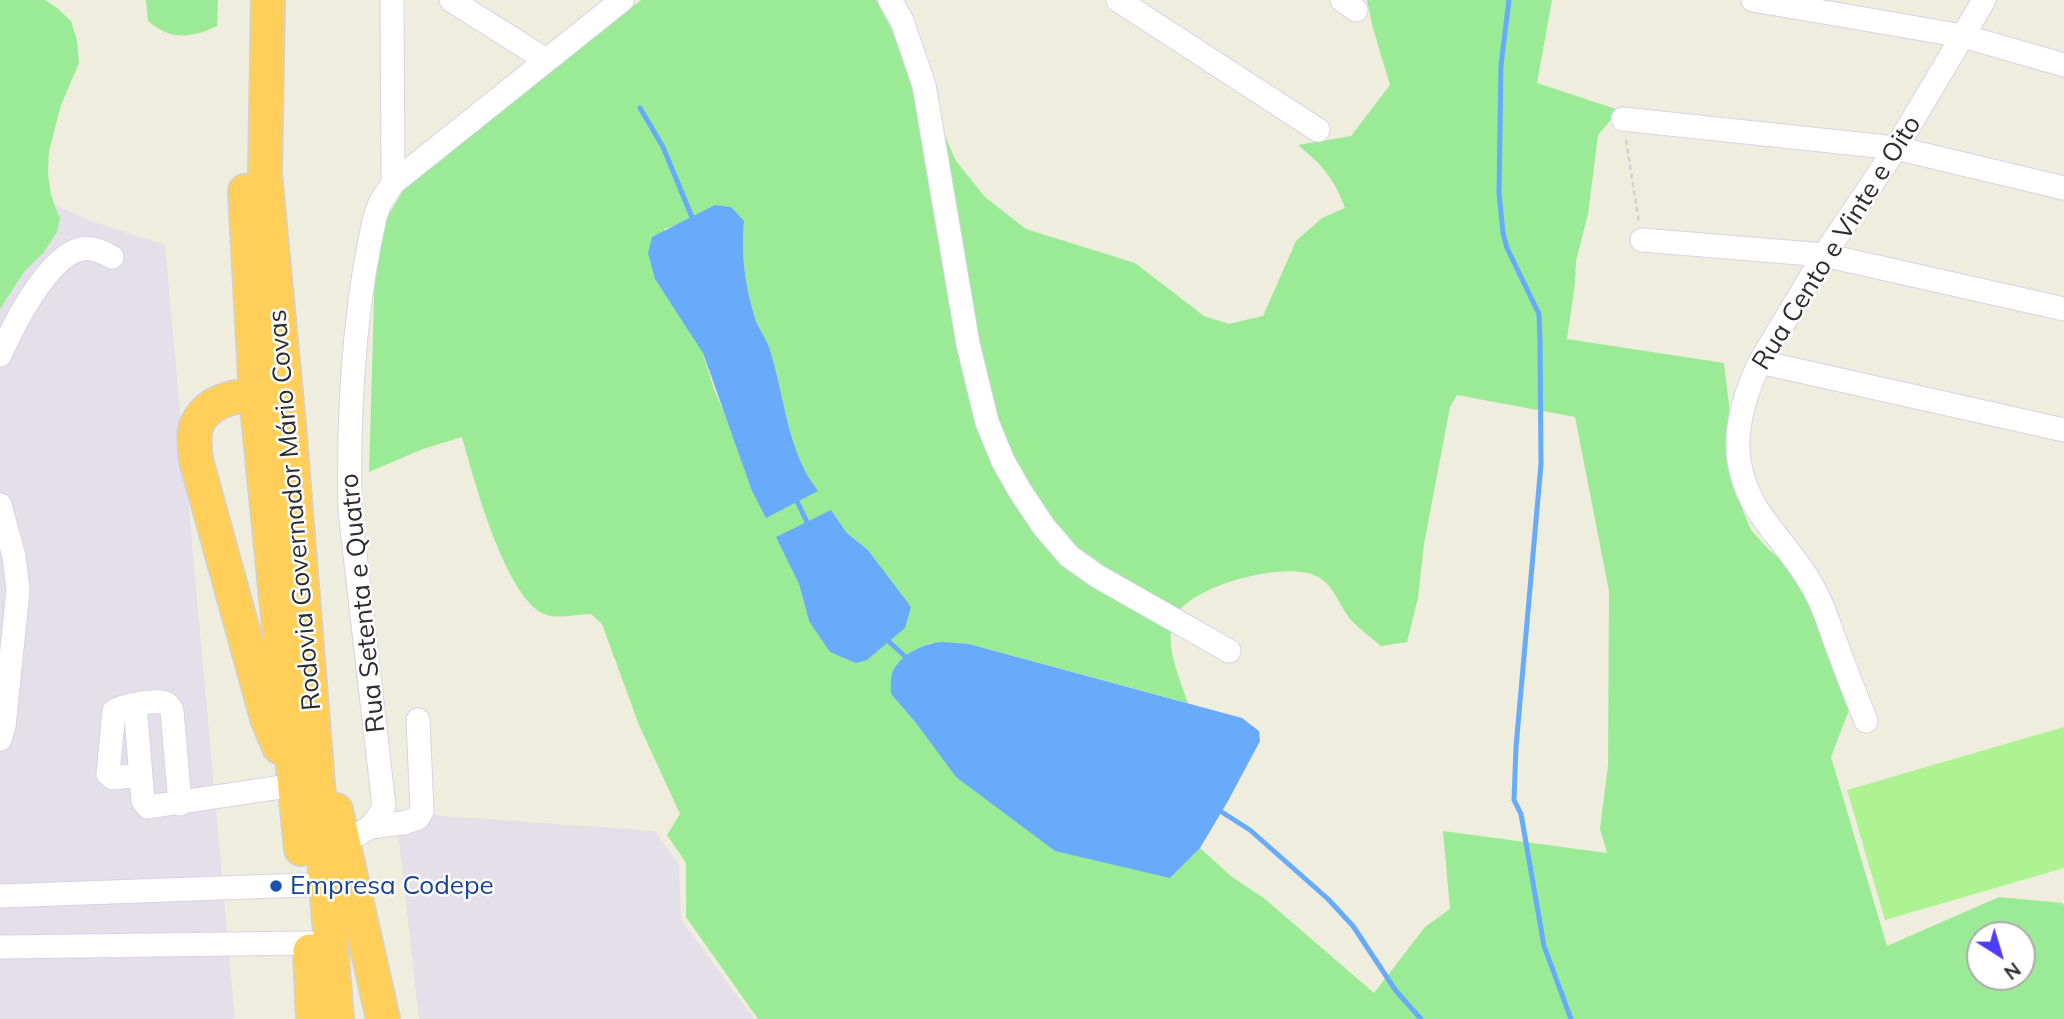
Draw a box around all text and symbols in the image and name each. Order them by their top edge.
street label: Rua Cento e Vinte e Oito [1746,110,1928,376]
street label: Rodovia Governador Mário Covas [262,308,328,712]
street label: Rua Setenta e Quatro [334,472,392,734]
place label: Empresa Codepe [290,870,494,902]
marker: Empresa Codepe [268,878,284,894]
north arrow [1966,921,2036,991]
text: N [1999,957,2025,985]

